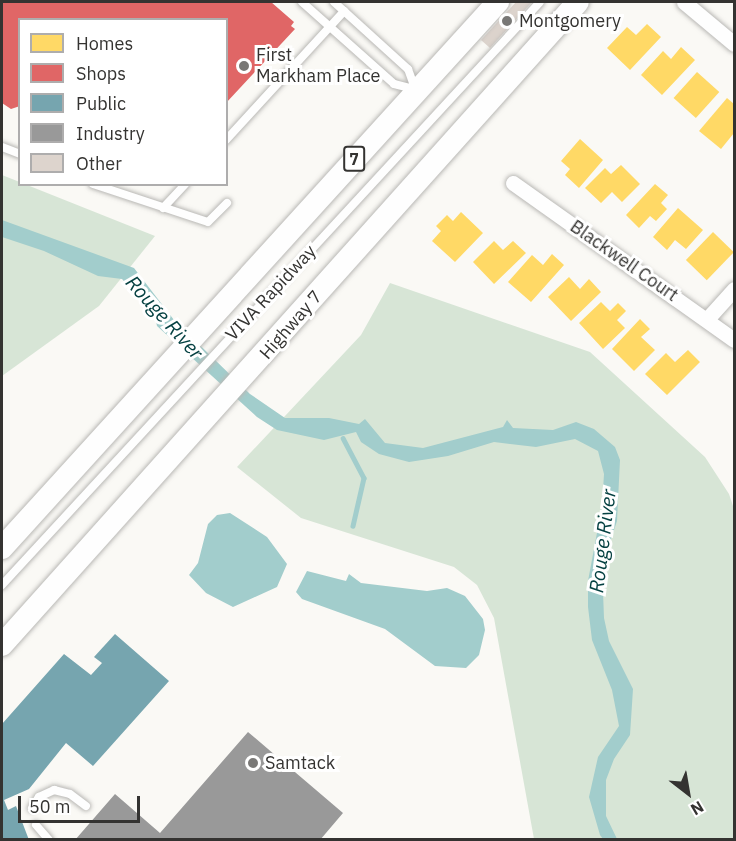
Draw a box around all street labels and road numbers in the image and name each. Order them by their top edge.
road number: 7 [342,146,366,172]
street label: Blackwell Court [566,216,682,306]
street label: VIVA Rapidway [221,241,321,345]
street label: Highway 7 [255,286,327,364]

